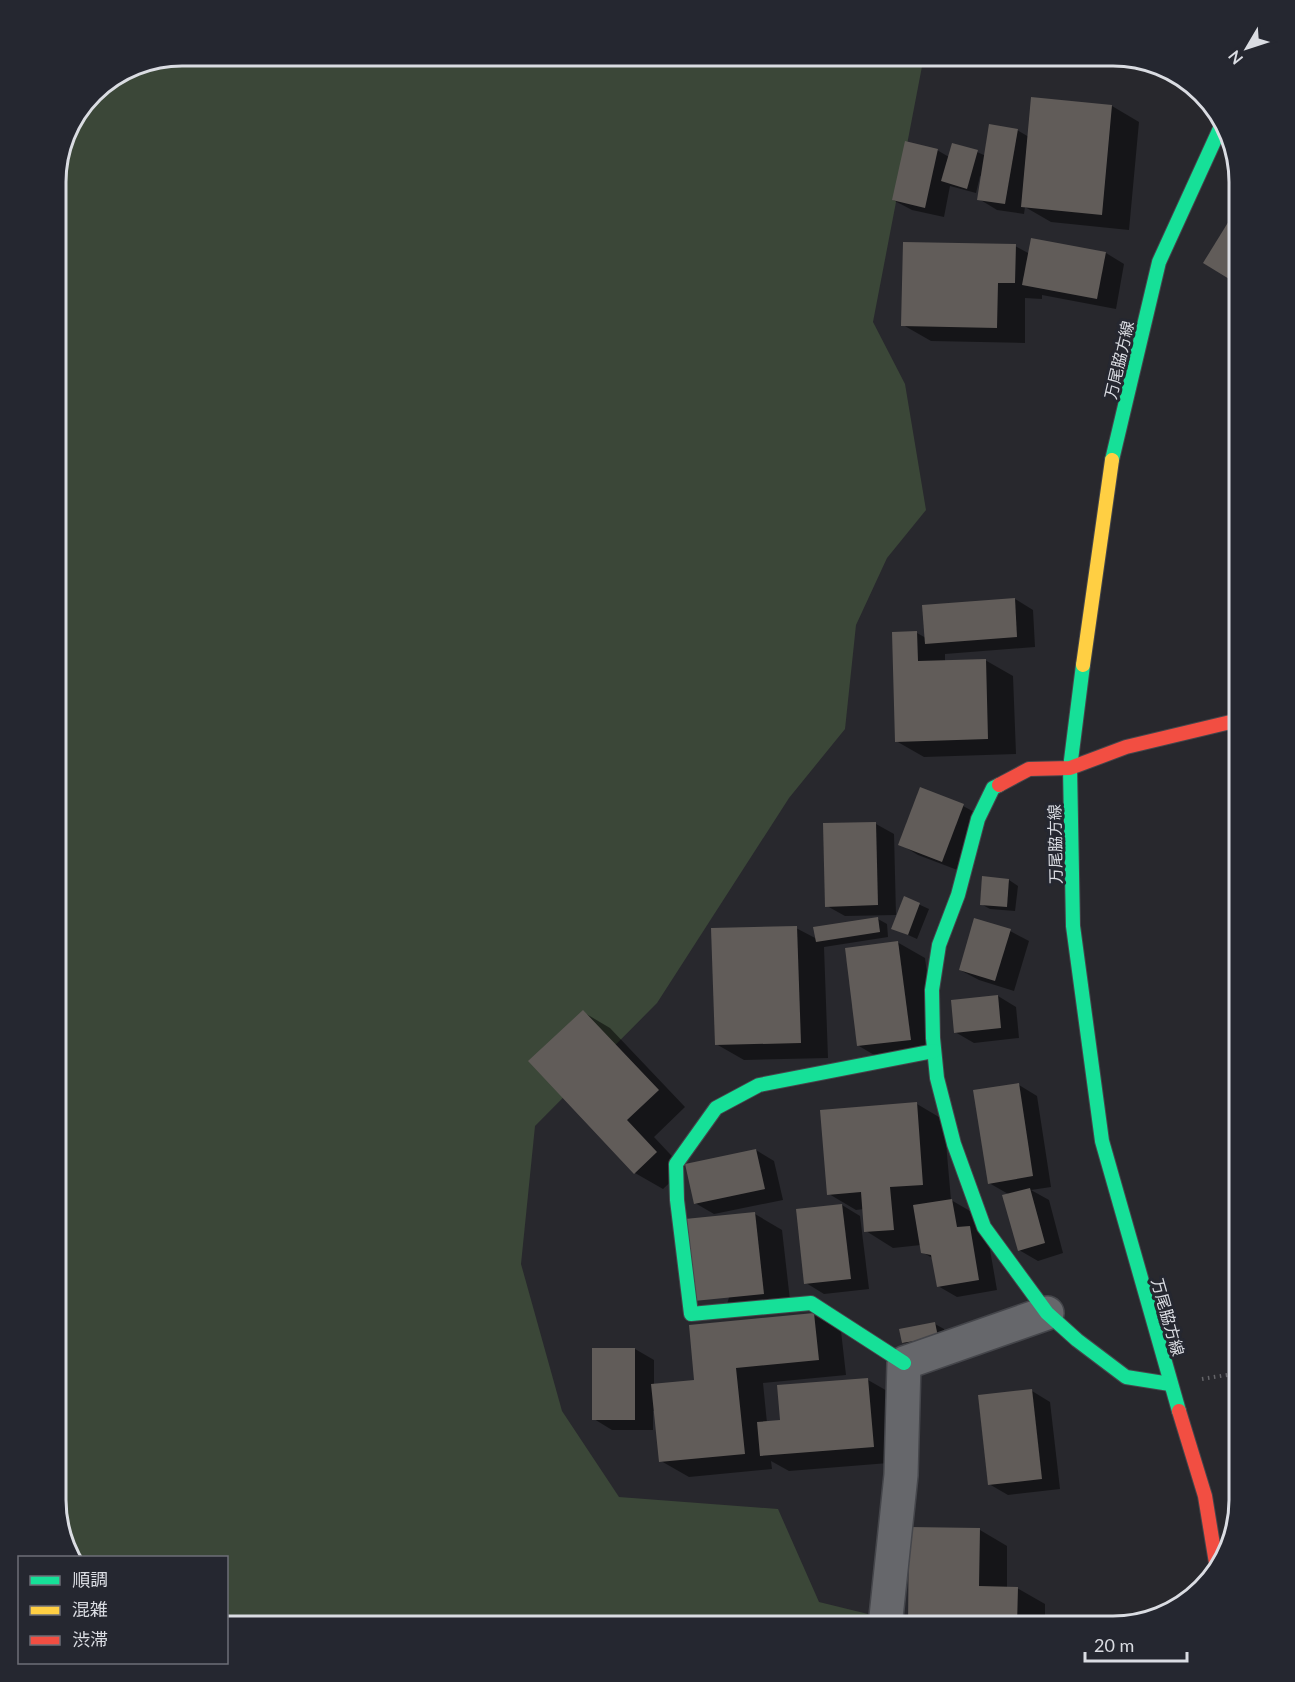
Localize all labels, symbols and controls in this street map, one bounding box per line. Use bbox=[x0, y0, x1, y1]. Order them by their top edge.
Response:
north arrow bbox=[1217, 18, 1277, 78]
text: N bbox=[1224, 47, 1246, 69]
street label: 万尾脇方線 bbox=[1100, 319, 1137, 401]
street label: 万尾脇方線 bbox=[1044, 804, 1065, 884]
street label: 万尾脇方線 bbox=[1148, 1276, 1189, 1358]
legend bbox=[18, 1556, 228, 1664]
text: 順調 bbox=[72, 1568, 108, 1590]
text: 混雑 bbox=[72, 1598, 108, 1620]
scale bar bbox=[1085, 1625, 1187, 1663]
text: 渋滞 bbox=[72, 1628, 108, 1650]
text: 20 m bbox=[1094, 1634, 1134, 1656]

